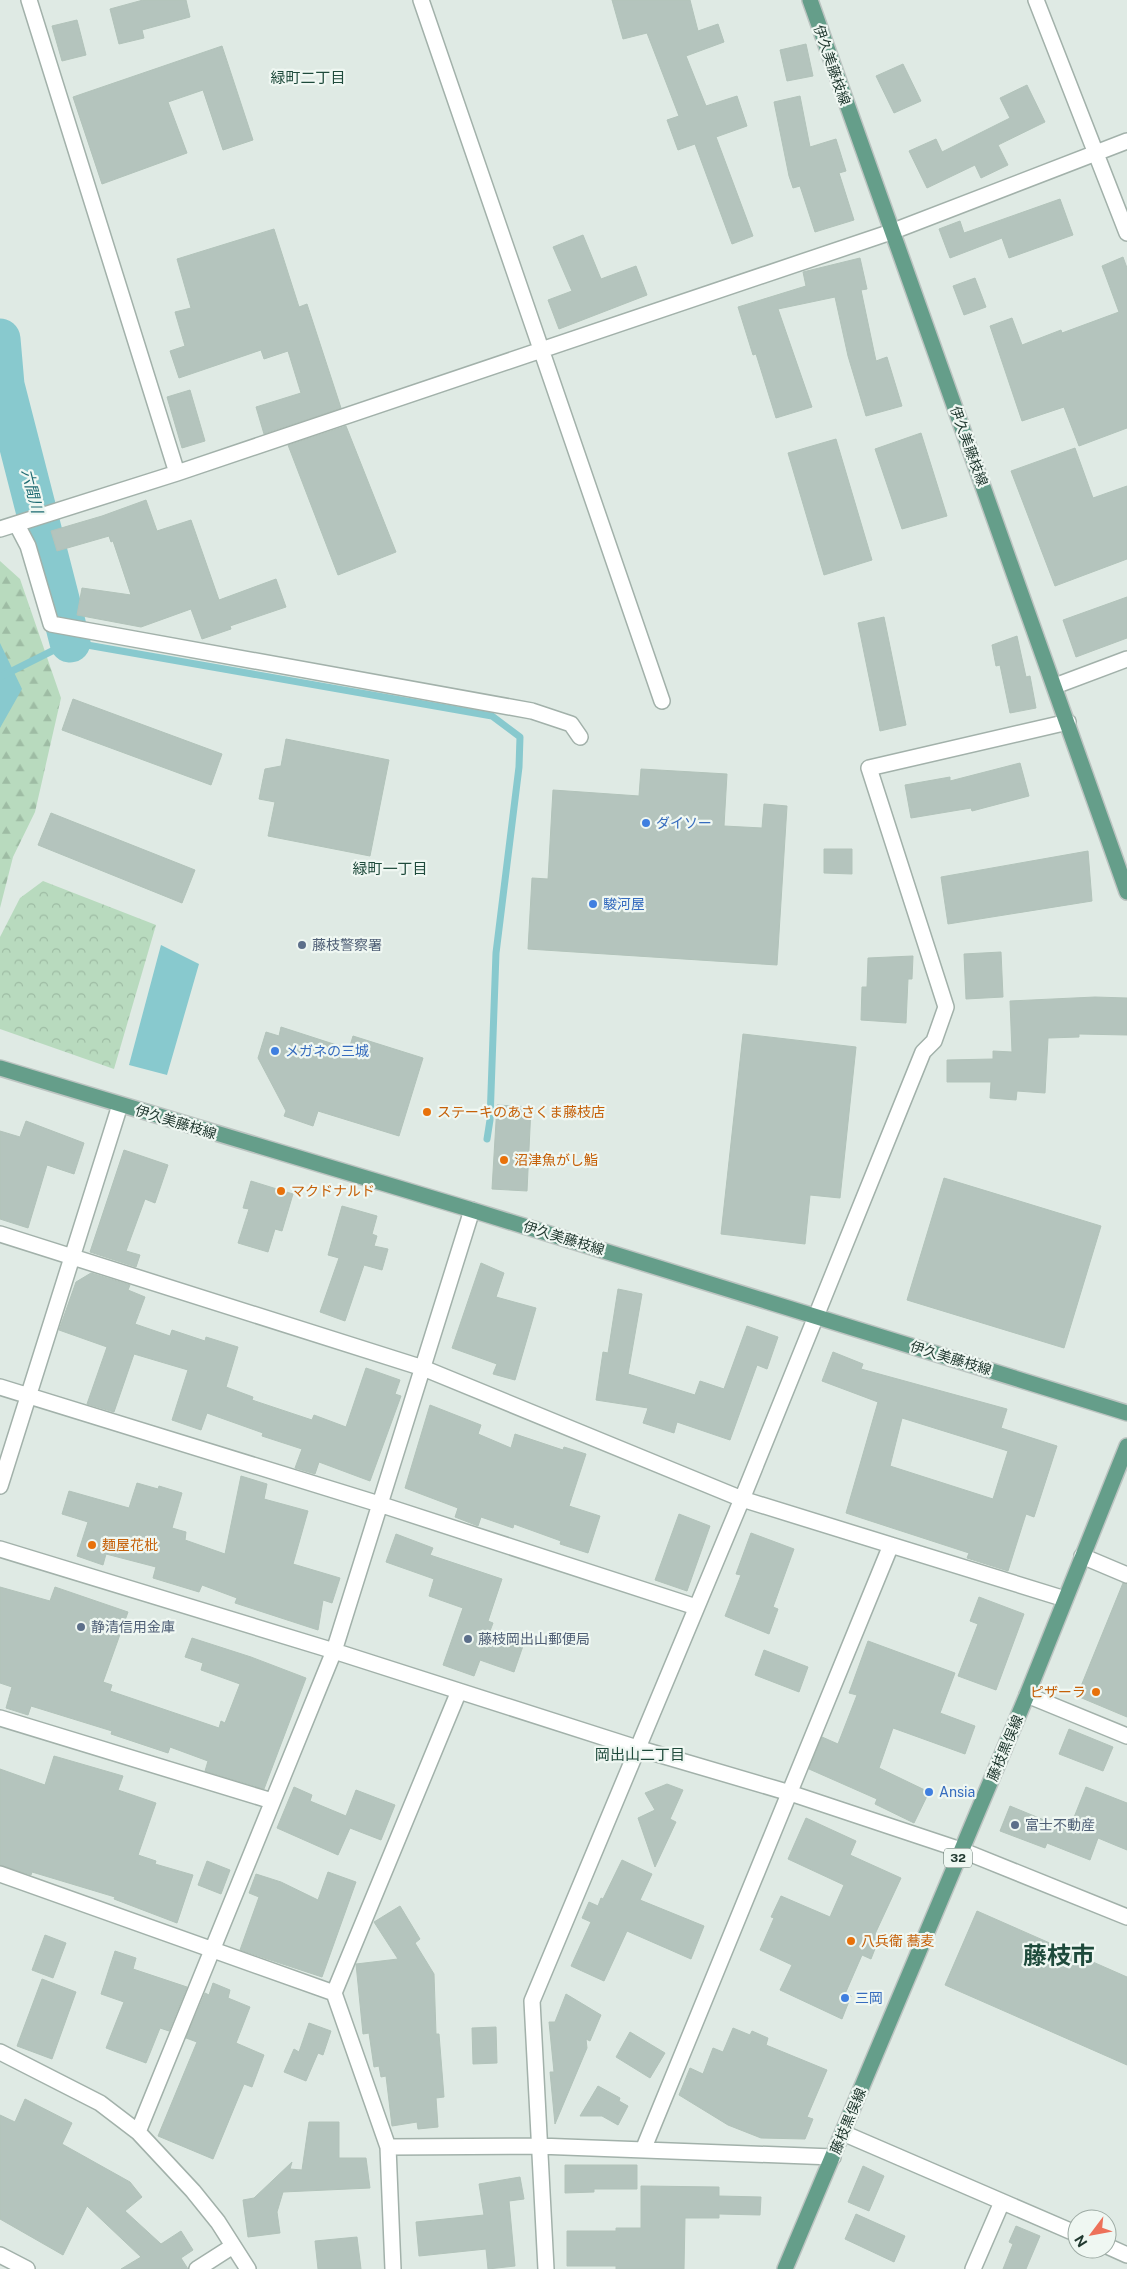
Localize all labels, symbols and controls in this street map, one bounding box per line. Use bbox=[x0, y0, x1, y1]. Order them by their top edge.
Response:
street label: 伊久美藤枝線 bbox=[811, 23, 853, 107]
district label: 緑町二丁目 bbox=[270, 69, 346, 86]
street label: 伊久美藤枝線 bbox=[947, 404, 991, 488]
water label: 六間川 bbox=[19, 467, 47, 517]
place label: ダイソー bbox=[656, 815, 712, 831]
marker: ダイソー bbox=[640, 817, 652, 829]
district label: 緑町一丁目 bbox=[352, 860, 428, 877]
place label: 駿河屋 bbox=[603, 896, 645, 912]
marker: 駿河屋 bbox=[587, 898, 599, 910]
place label: 藤枝警察署 bbox=[312, 937, 382, 953]
marker: 藤枝警察署 bbox=[296, 939, 308, 951]
place label: メガネの三城 bbox=[285, 1043, 369, 1059]
marker: メガネの三城 bbox=[269, 1045, 281, 1057]
street label: 伊久美藤枝線 bbox=[133, 1102, 219, 1142]
place label: ステーキのあさくま藤枝店 bbox=[437, 1104, 605, 1120]
marker: ステーキのあさくま藤枝店 bbox=[421, 1106, 433, 1118]
place label: 沼津魚がし鮨 bbox=[514, 1152, 598, 1168]
marker: 沼津魚がし鮨 bbox=[498, 1154, 510, 1166]
place label: マクドナルド bbox=[291, 1183, 375, 1199]
marker: マクドナルド bbox=[275, 1185, 287, 1197]
street label: 伊久美藤枝線 bbox=[521, 1218, 607, 1258]
street label: 伊久美藤枝線 bbox=[908, 1338, 994, 1378]
place label: 麺屋花枇 bbox=[102, 1537, 158, 1553]
marker: 麺屋花枇 bbox=[86, 1539, 98, 1551]
place label: 静清信用金庫 bbox=[91, 1619, 175, 1635]
marker: 静清信用金庫 bbox=[75, 1621, 87, 1633]
place label: 藤枝岡出山郵便局 bbox=[478, 1631, 590, 1647]
marker: 藤枝岡出山郵便局 bbox=[462, 1633, 474, 1645]
place label: ピザーラ bbox=[1030, 1684, 1086, 1700]
marker: ピザーラ bbox=[1090, 1686, 1102, 1698]
street label: 藤枝黒俣線 bbox=[984, 1713, 1026, 1783]
district label: 岡出山二丁目 bbox=[595, 1746, 685, 1763]
place label: Ansia bbox=[939, 1784, 975, 1800]
marker: Ansia bbox=[923, 1786, 935, 1798]
place label: 富士不動産 bbox=[1025, 1817, 1095, 1833]
marker: 富士不動産 bbox=[1009, 1819, 1021, 1831]
road number: 32 bbox=[944, 1849, 972, 1868]
place label: 八兵衛 蕎麦 bbox=[861, 1933, 934, 1949]
marker: 八兵衛 蕎麦 bbox=[845, 1935, 857, 1947]
district label: 藤枝市 bbox=[1023, 1941, 1095, 1969]
place label: 三岡 bbox=[855, 1990, 883, 2006]
marker: 三岡 bbox=[839, 1992, 851, 2004]
street label: 藤枝黒俣線 bbox=[827, 2086, 869, 2156]
north arrow bbox=[1067, 2209, 1117, 2259]
text: N bbox=[1071, 2232, 1091, 2250]

